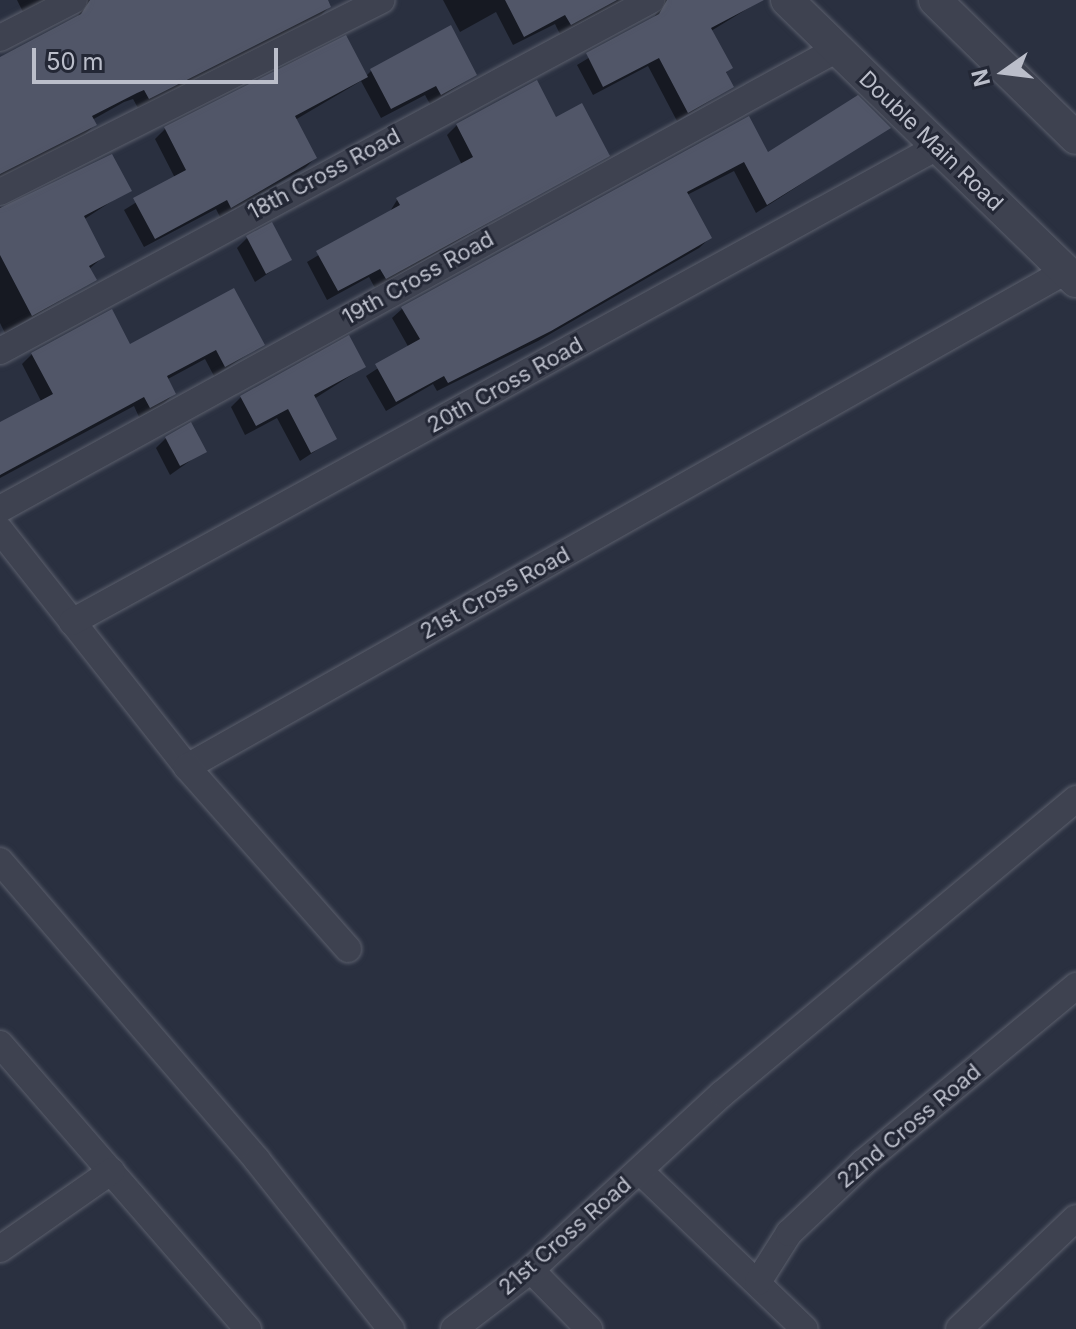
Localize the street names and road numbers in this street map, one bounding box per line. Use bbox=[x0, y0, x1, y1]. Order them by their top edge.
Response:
street label: Double Main Road bbox=[854, 66, 1008, 216]
street label: 18th Cross Road bbox=[243, 123, 405, 225]
street label: 19th Cross Road bbox=[338, 225, 498, 331]
street label: 20th Cross Road bbox=[423, 331, 587, 439]
street label: 21st Cross Road bbox=[416, 541, 574, 645]
street label: 22nd Cross Road bbox=[832, 1058, 986, 1194]
street label: 21st Cross Road bbox=[493, 1171, 637, 1301]

